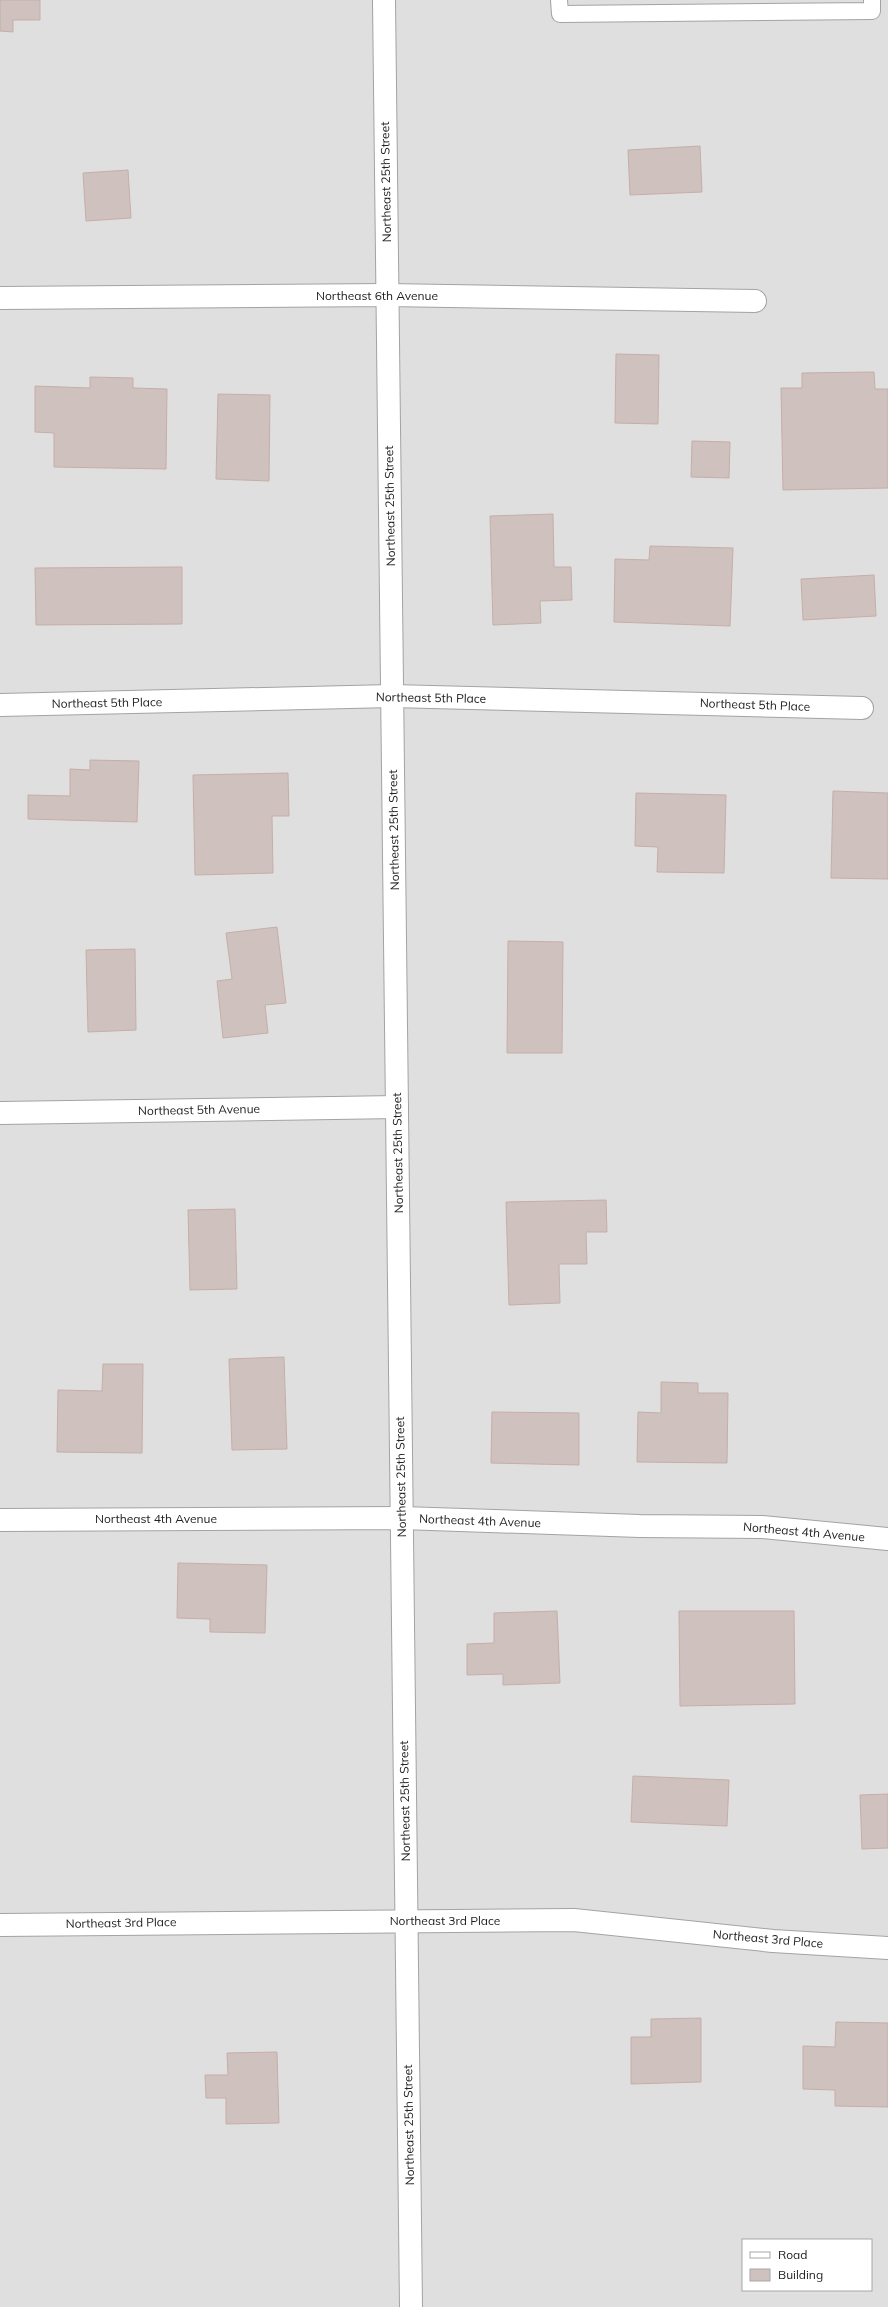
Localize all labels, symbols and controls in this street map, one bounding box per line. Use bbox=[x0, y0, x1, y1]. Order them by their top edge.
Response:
street label: Northeast 25th Street bbox=[377, 122, 394, 242]
street label: Northeast 6th Avenue bbox=[316, 288, 438, 303]
street label: Northeast 25th Street bbox=[381, 446, 398, 566]
street label: Northeast 5th Place bbox=[376, 689, 486, 706]
street label: Northeast 5th Place bbox=[52, 694, 162, 711]
street label: Northeast 5th Place bbox=[700, 695, 810, 714]
street label: Northeast 25th Street bbox=[385, 770, 402, 890]
street label: Northeast 25th Street bbox=[389, 1093, 406, 1213]
street label: Northeast 5th Avenue bbox=[138, 1101, 260, 1118]
street label: Northeast 25th Street bbox=[392, 1417, 409, 1537]
street label: Northeast 4th Avenue bbox=[95, 1511, 217, 1526]
street label: Northeast 4th Avenue bbox=[419, 1511, 541, 1530]
street label: Northeast 4th Avenue bbox=[743, 1519, 865, 1544]
street label: Northeast 25th Street bbox=[396, 1741, 413, 1861]
street label: Northeast 3rd Place bbox=[390, 1913, 500, 1928]
street label: Northeast 3rd Place bbox=[66, 1914, 176, 1931]
street label: Northeast 3rd Place bbox=[712, 1926, 824, 1951]
street label: Northeast 25th Street bbox=[400, 2065, 417, 2185]
legend bbox=[742, 2239, 872, 2291]
text: Road bbox=[778, 2247, 807, 2262]
text: Building bbox=[778, 2267, 823, 2282]

